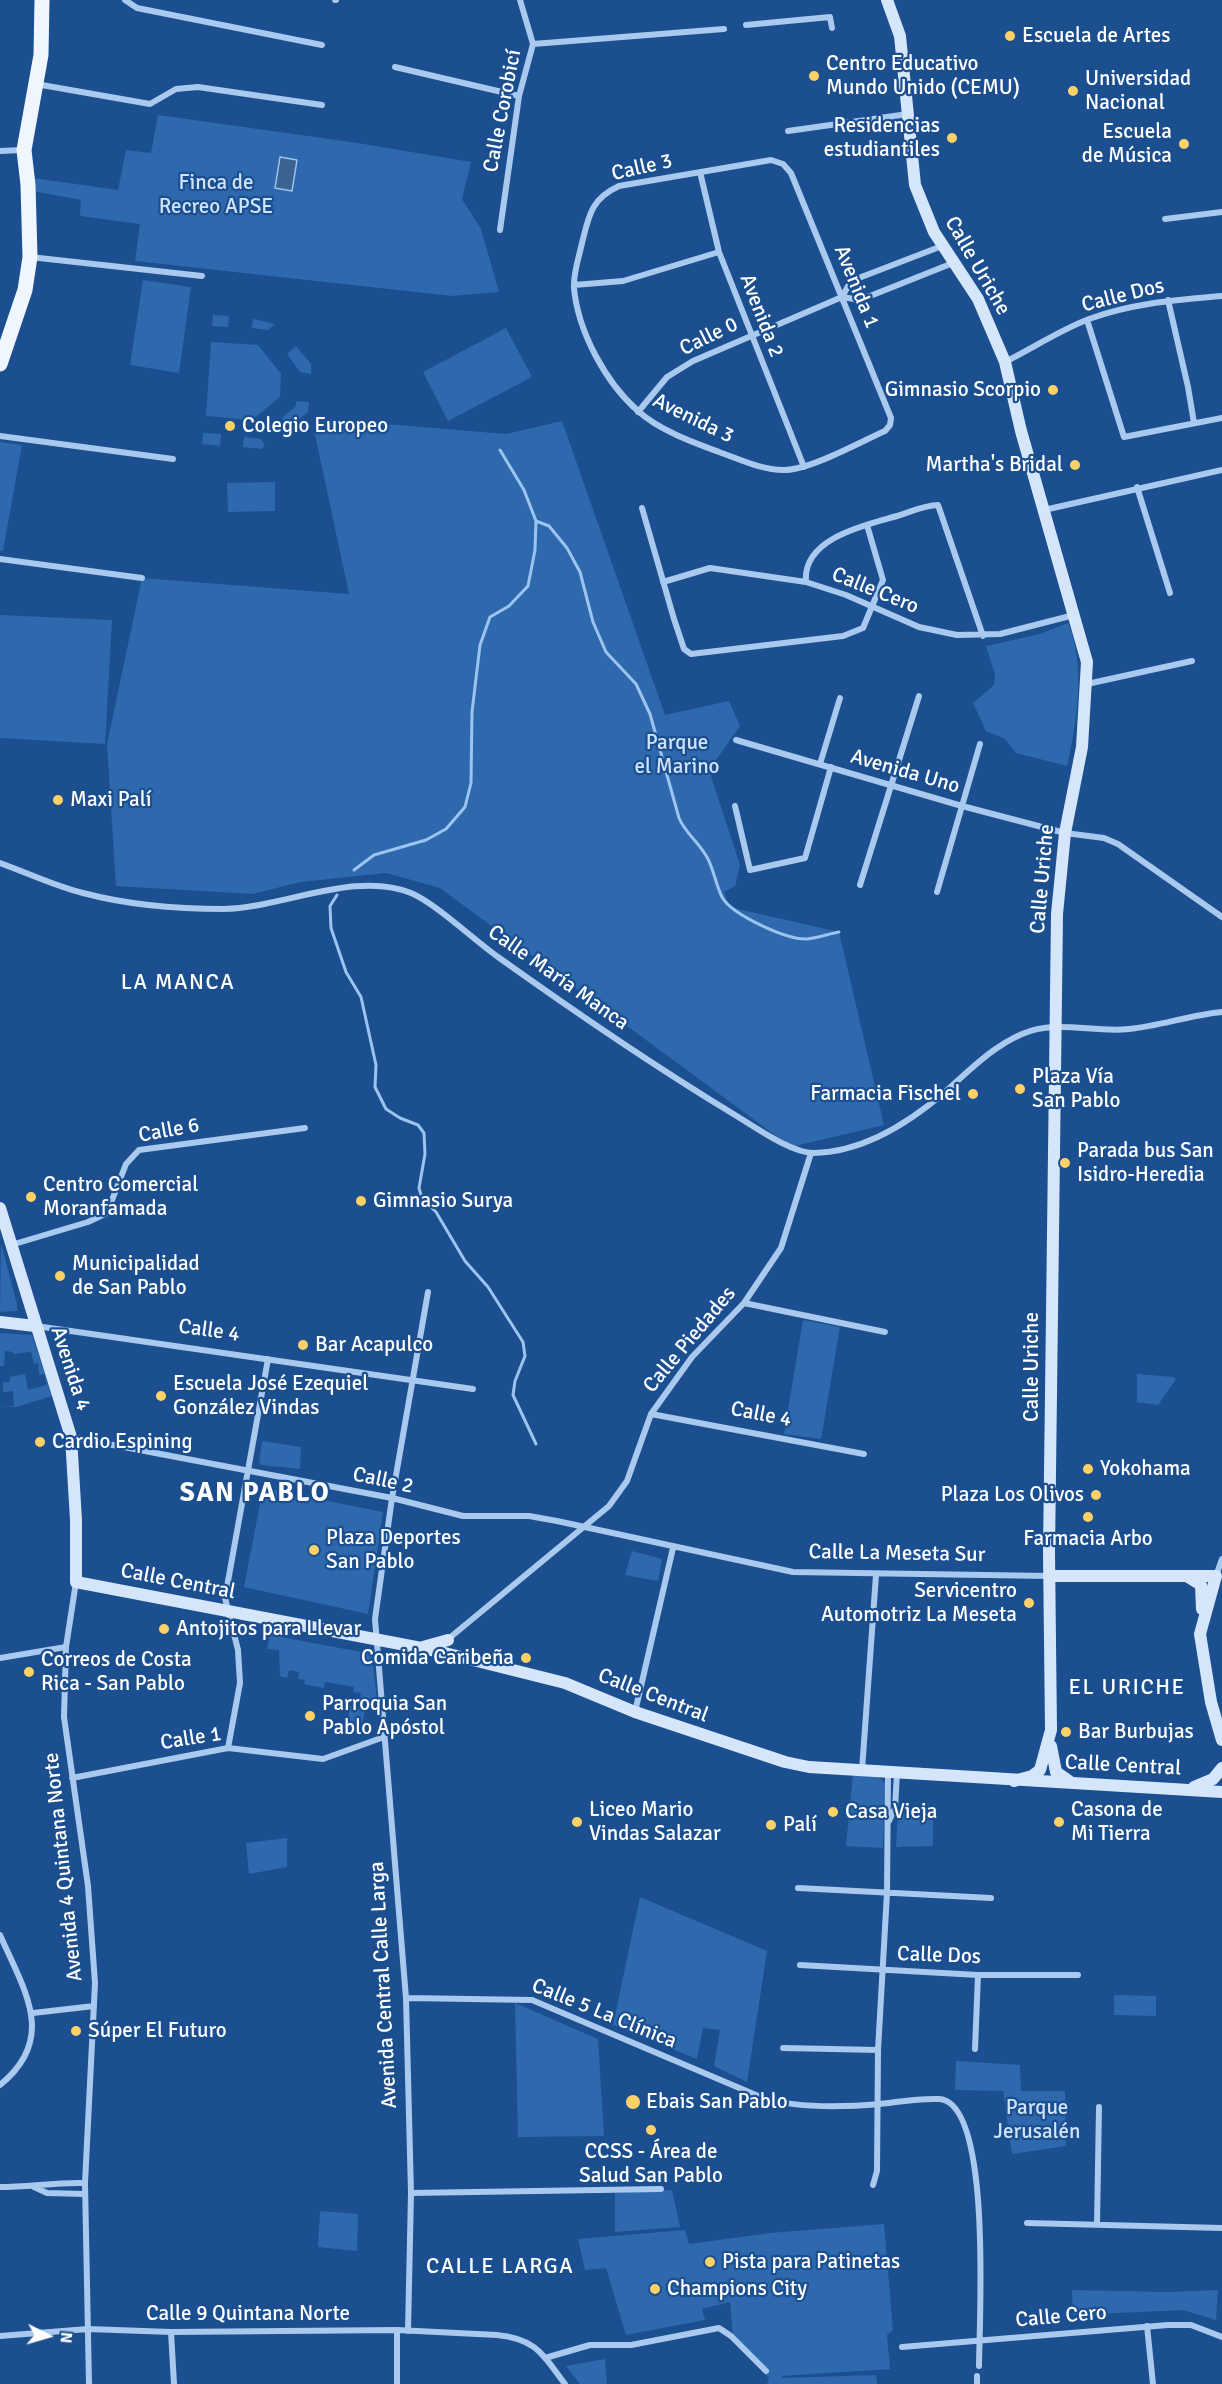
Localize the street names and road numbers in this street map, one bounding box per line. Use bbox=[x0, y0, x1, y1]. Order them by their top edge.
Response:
street label: Calle Corobicí bbox=[479, 48, 527, 174]
street label: Calle 3 bbox=[609, 149, 675, 187]
street label: Calle Uriche bbox=[939, 212, 1015, 320]
street label: Avenida 1 bbox=[828, 242, 884, 332]
street label: Avenida 2 bbox=[734, 271, 788, 361]
street label: Calle Dos bbox=[1079, 274, 1167, 318]
street label: Calle 0 bbox=[676, 312, 742, 362]
street label: Avenida 3 bbox=[648, 389, 738, 449]
street label: Calle Cero bbox=[828, 562, 922, 620]
street label: Avenida Uno bbox=[848, 744, 962, 800]
street label: Calle Uriche bbox=[1026, 823, 1060, 935]
street label: Calle María Manca bbox=[483, 920, 633, 1036]
street label: Calle 6 bbox=[137, 1113, 201, 1149]
street label: Calle Piedades bbox=[638, 1282, 742, 1398]
street label: Calle Uriche bbox=[1019, 1312, 1045, 1422]
street label: Calle 4 bbox=[177, 1314, 241, 1348]
street label: Avenida 4 bbox=[45, 1324, 95, 1414]
street label: Calle 4 bbox=[728, 1397, 794, 1433]
street label: Calle 2 bbox=[350, 1462, 416, 1500]
street label: Calle La Meseta Sur bbox=[808, 1540, 986, 1568]
street label: Calle Central bbox=[118, 1559, 238, 1605]
street label: Calle Central bbox=[594, 1663, 712, 1729]
street label: Calle 1 bbox=[159, 1722, 223, 1756]
street label: Calle Central bbox=[1064, 1750, 1182, 1782]
street label: Avenida 4 Quintana Norte bbox=[39, 1751, 89, 1983]
street label: Avenida Central Calle Larga bbox=[365, 1861, 403, 2109]
street label: Calle Dos bbox=[897, 1942, 981, 1970]
street label: Calle 5 La Clínica bbox=[528, 1973, 680, 2055]
street label: Calle Cero bbox=[1014, 2300, 1108, 2334]
street label: Calle 9 Quintana Norte bbox=[146, 2301, 350, 2327]

